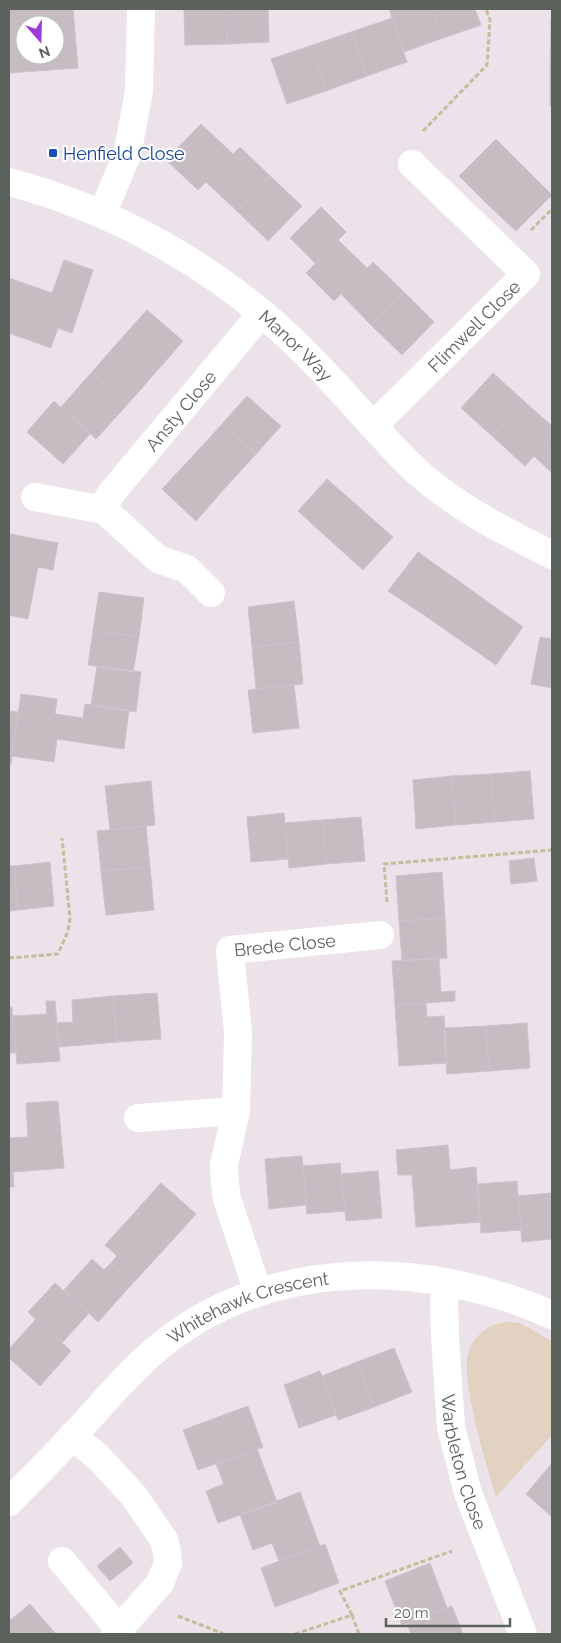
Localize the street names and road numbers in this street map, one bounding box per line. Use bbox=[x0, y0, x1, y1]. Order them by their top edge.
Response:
street label: Flimwell Close bbox=[423, 275, 525, 376]
street label: Manor Way bbox=[255, 305, 337, 385]
street label: Ansty Close bbox=[141, 365, 220, 455]
street label: Brede Close bbox=[233, 929, 337, 960]
street label: Whitehawk Crescent bbox=[163, 1267, 330, 1348]
street label: Warbleton Close bbox=[438, 1393, 492, 1533]

